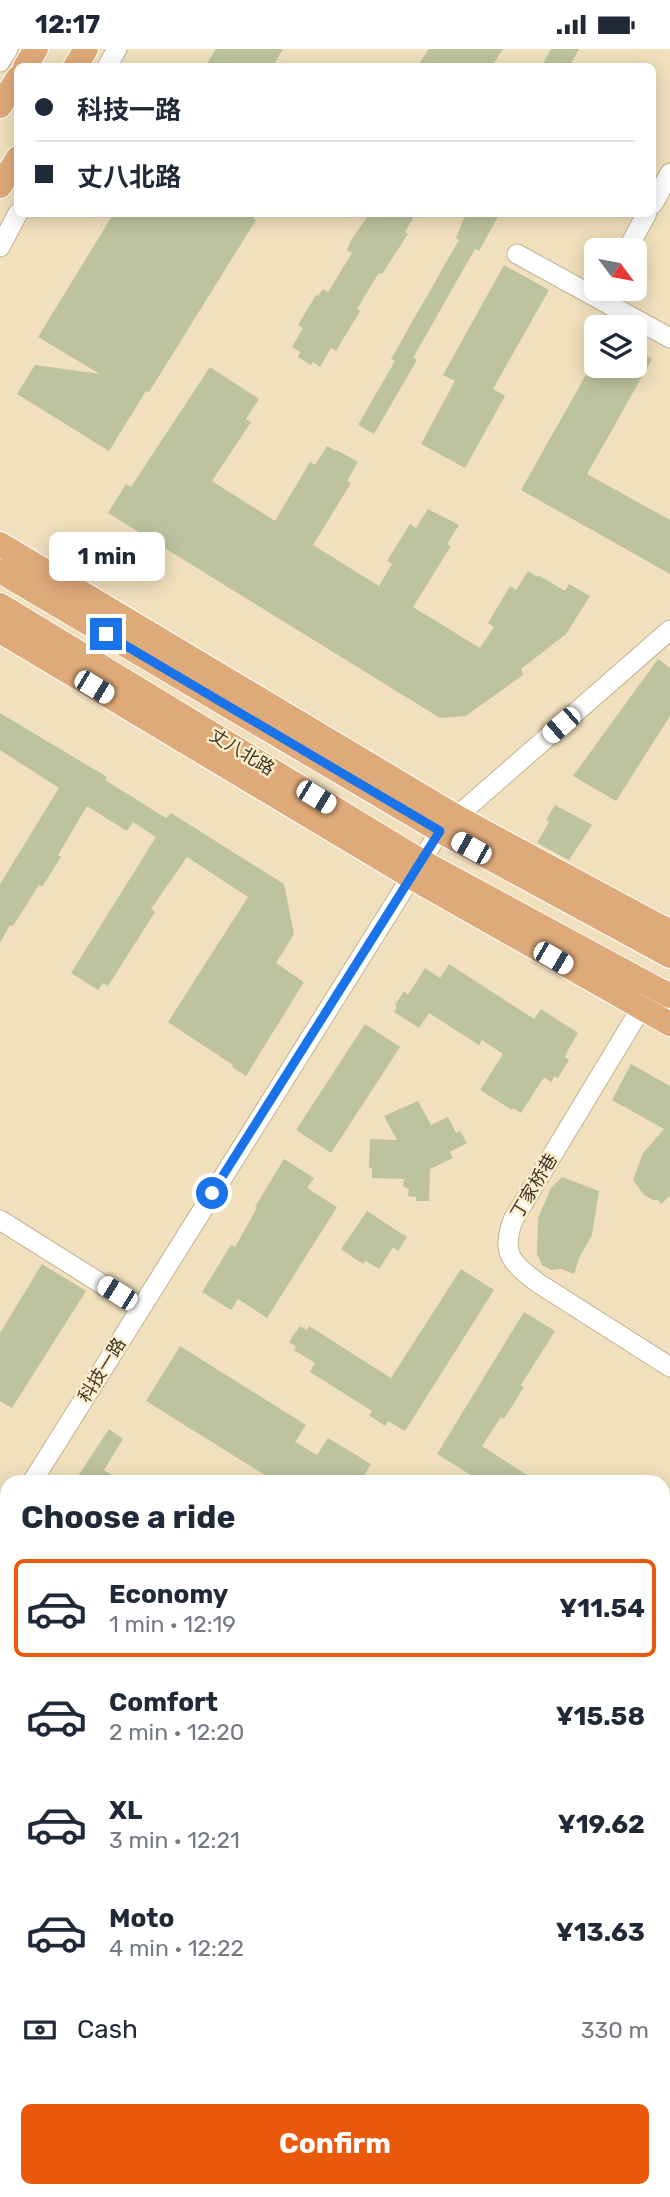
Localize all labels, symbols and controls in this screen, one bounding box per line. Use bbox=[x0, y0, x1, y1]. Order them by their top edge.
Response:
text: 12:17 bbox=[35, 9, 100, 40]
text: 科技一路 bbox=[77, 95, 181, 126]
text: 丈八北路 bbox=[77, 162, 181, 193]
north arrow bbox=[584, 238, 648, 301]
map controls bbox=[584, 238, 647, 378]
button: layers bbox=[584, 315, 647, 378]
callout: 1 min bbox=[48, 533, 164, 581]
text: 1 min bbox=[78, 542, 136, 570]
route end bbox=[90, 618, 122, 650]
car bbox=[71, 667, 118, 707]
car bbox=[539, 703, 584, 747]
street label: 丈八北路 bbox=[205, 724, 279, 780]
car bbox=[293, 777, 340, 817]
car bbox=[448, 829, 495, 867]
car bbox=[530, 938, 577, 978]
street label: 丁家桥巷 bbox=[506, 1149, 562, 1223]
route start bbox=[196, 1177, 228, 1209]
car bbox=[94, 1273, 141, 1313]
street label: 科技一路 bbox=[74, 1334, 130, 1406]
text: Choose a ride bbox=[21, 1498, 235, 1536]
icon: car bbox=[25, 1577, 88, 1640]
text: Economy bbox=[109, 1579, 228, 1610]
text: ¥11.54 bbox=[559, 1593, 645, 1624]
text: 1 min · 12:19 bbox=[109, 1610, 236, 1638]
icon: car bbox=[25, 1685, 88, 1748]
text: Comfort bbox=[109, 1687, 218, 1718]
text: ¥15.58 bbox=[556, 1701, 645, 1732]
text: 2 min · 12:20 bbox=[109, 1718, 244, 1746]
icon: car bbox=[25, 1793, 88, 1856]
text: XL bbox=[109, 1795, 142, 1826]
text: ¥19.62 bbox=[558, 1809, 645, 1840]
text: 3 min · 12:21 bbox=[109, 1826, 240, 1854]
icon: car bbox=[25, 1901, 88, 1964]
text: Moto bbox=[109, 1903, 174, 1934]
text: ¥13.63 bbox=[556, 1917, 645, 1948]
text: 4 min · 12:22 bbox=[109, 1934, 244, 1962]
icon: cash bbox=[21, 2011, 59, 2049]
text: Cash bbox=[77, 2014, 138, 2045]
text: 330 m bbox=[581, 2016, 649, 2044]
button: Confirm bbox=[21, 2104, 649, 2184]

